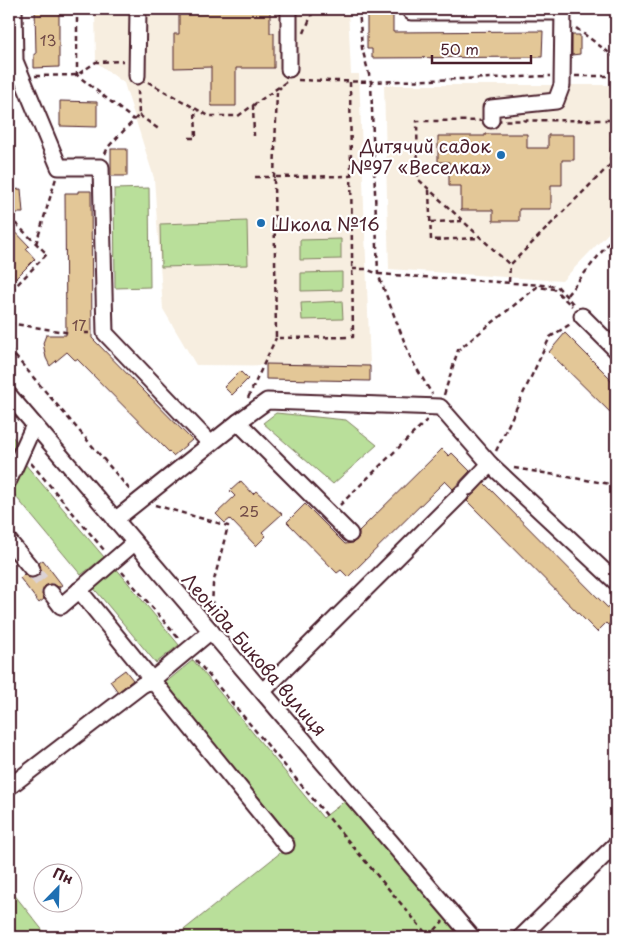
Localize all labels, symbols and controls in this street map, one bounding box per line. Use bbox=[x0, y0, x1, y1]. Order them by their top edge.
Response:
house number: 13 bbox=[40, 28, 56, 51]
scale bar bbox=[432, 32, 531, 64]
text: 50 m bbox=[440, 37, 479, 60]
place label: Дитячий садок №97 «Веселка» bbox=[350, 132, 491, 180]
marker: Дитячий садок №97 «Веселка» bbox=[495, 149, 507, 161]
place label: Школа №16 bbox=[271, 210, 380, 237]
marker: Школа №16 bbox=[255, 217, 267, 229]
house number: 17 bbox=[72, 313, 86, 336]
house number: 25 bbox=[239, 499, 259, 522]
street label: Леоніда Бикова вулиця bbox=[176, 566, 334, 742]
text: Пн bbox=[50, 862, 77, 889]
north arrow bbox=[32, 864, 82, 914]

